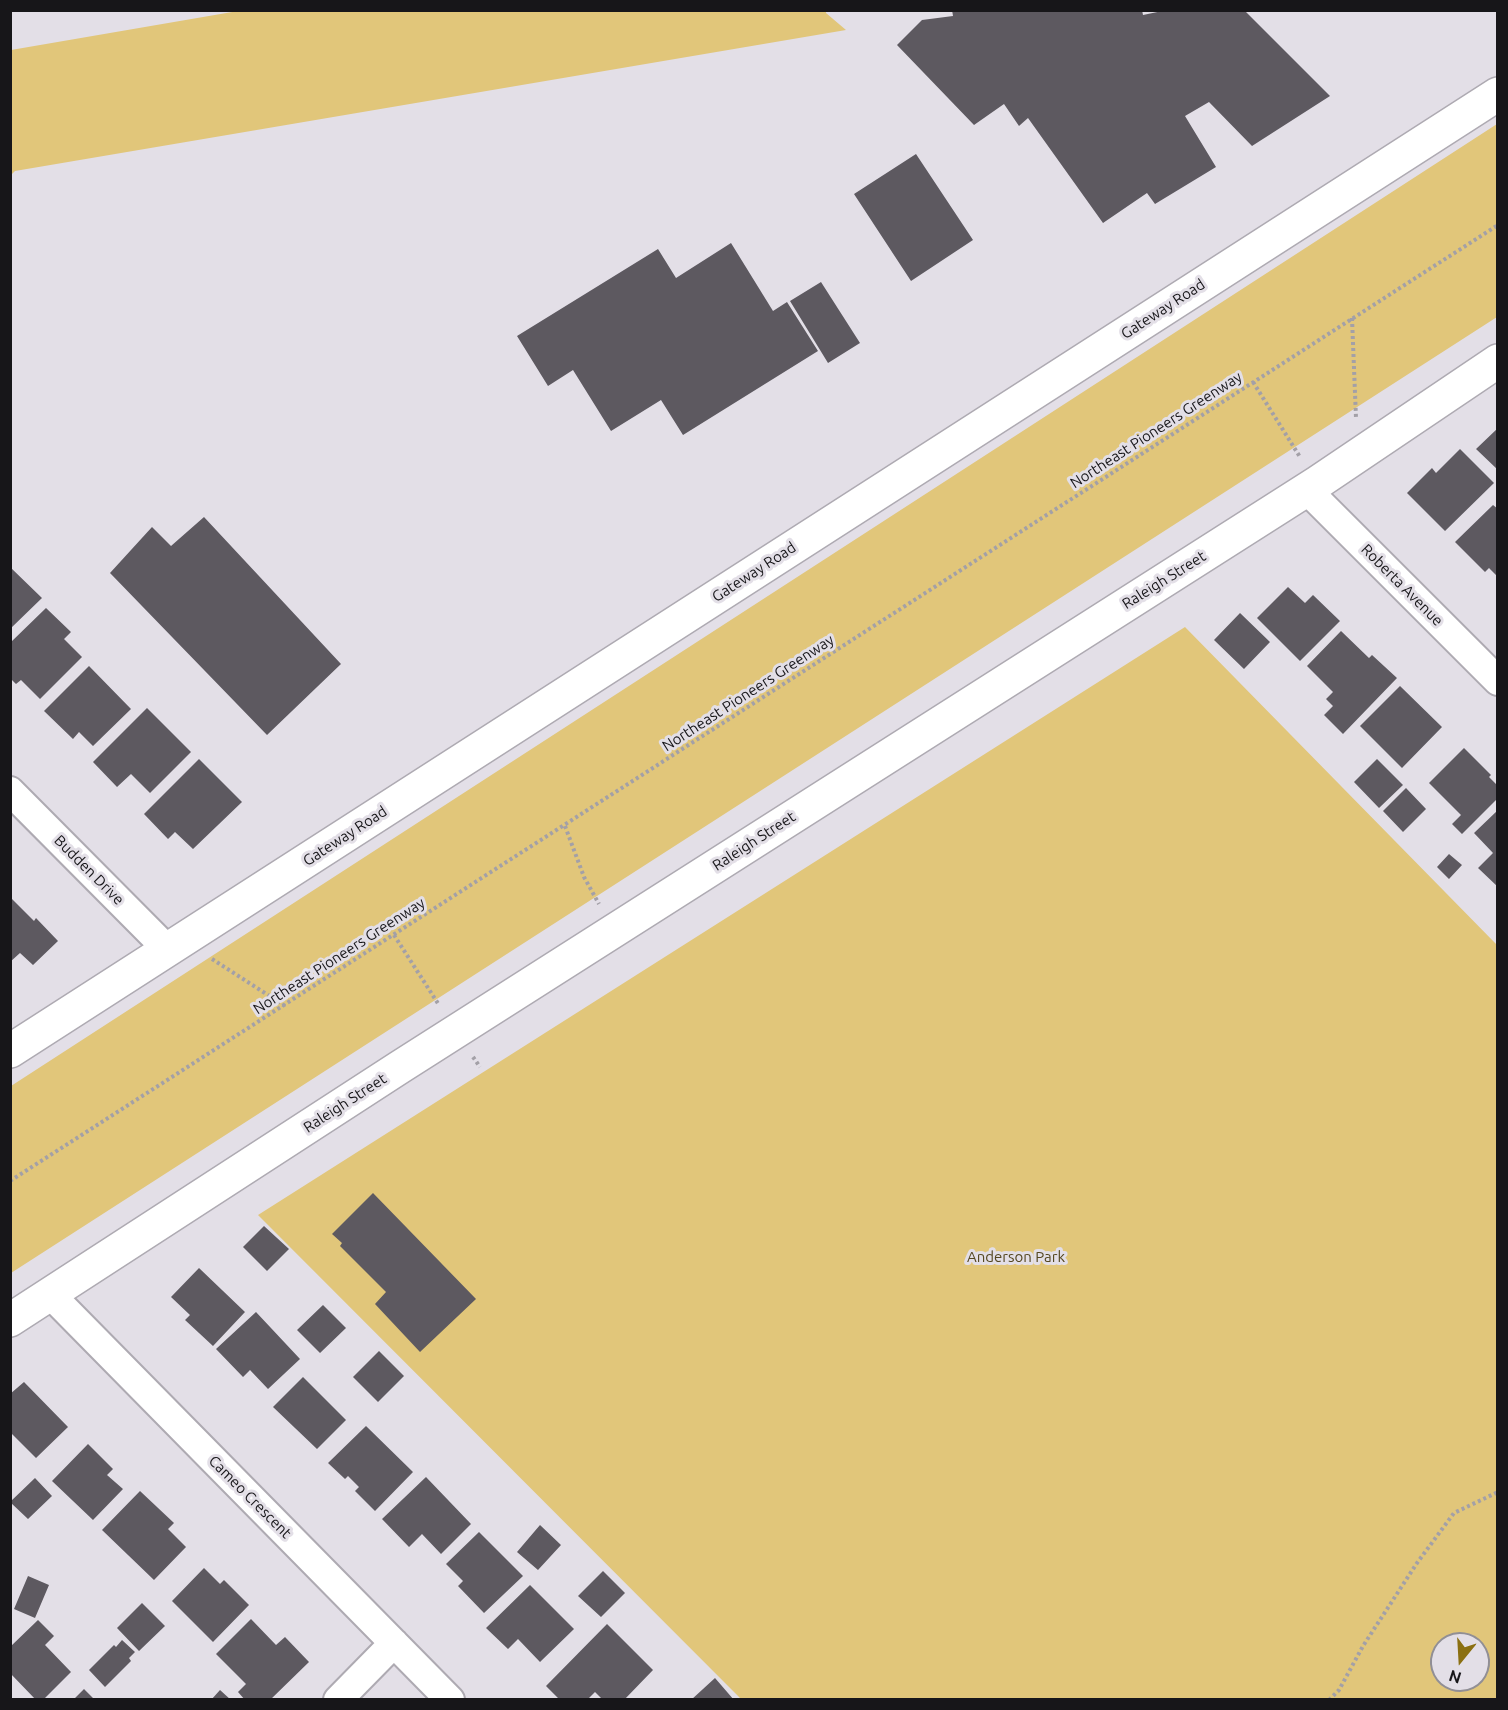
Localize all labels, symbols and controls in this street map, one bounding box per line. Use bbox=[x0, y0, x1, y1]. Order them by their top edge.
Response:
street label: Gateway Road bbox=[1118, 275, 1208, 343]
street label: Northeast Pioneers Greenway bbox=[1067, 368, 1245, 492]
street label: Gateway Road bbox=[709, 538, 799, 606]
street label: Roberta Avenue bbox=[1357, 540, 1447, 630]
street label: Raleigh Street bbox=[1119, 547, 1209, 613]
street label: Northeast Pioneers Greenway bbox=[659, 631, 837, 755]
street label: Gateway Road bbox=[300, 802, 390, 870]
street label: Raleigh Street bbox=[709, 807, 799, 875]
street label: Budden Drive bbox=[50, 831, 128, 909]
street label: Northeast Pioneers Greenway bbox=[250, 894, 428, 1018]
street label: Raleigh Street bbox=[300, 1069, 390, 1137]
park label: Anderson Park bbox=[967, 1248, 1065, 1266]
street label: Cameo Crescent bbox=[205, 1452, 295, 1542]
north arrow bbox=[1430, 1632, 1490, 1692]
text: N bbox=[1447, 1667, 1464, 1688]

